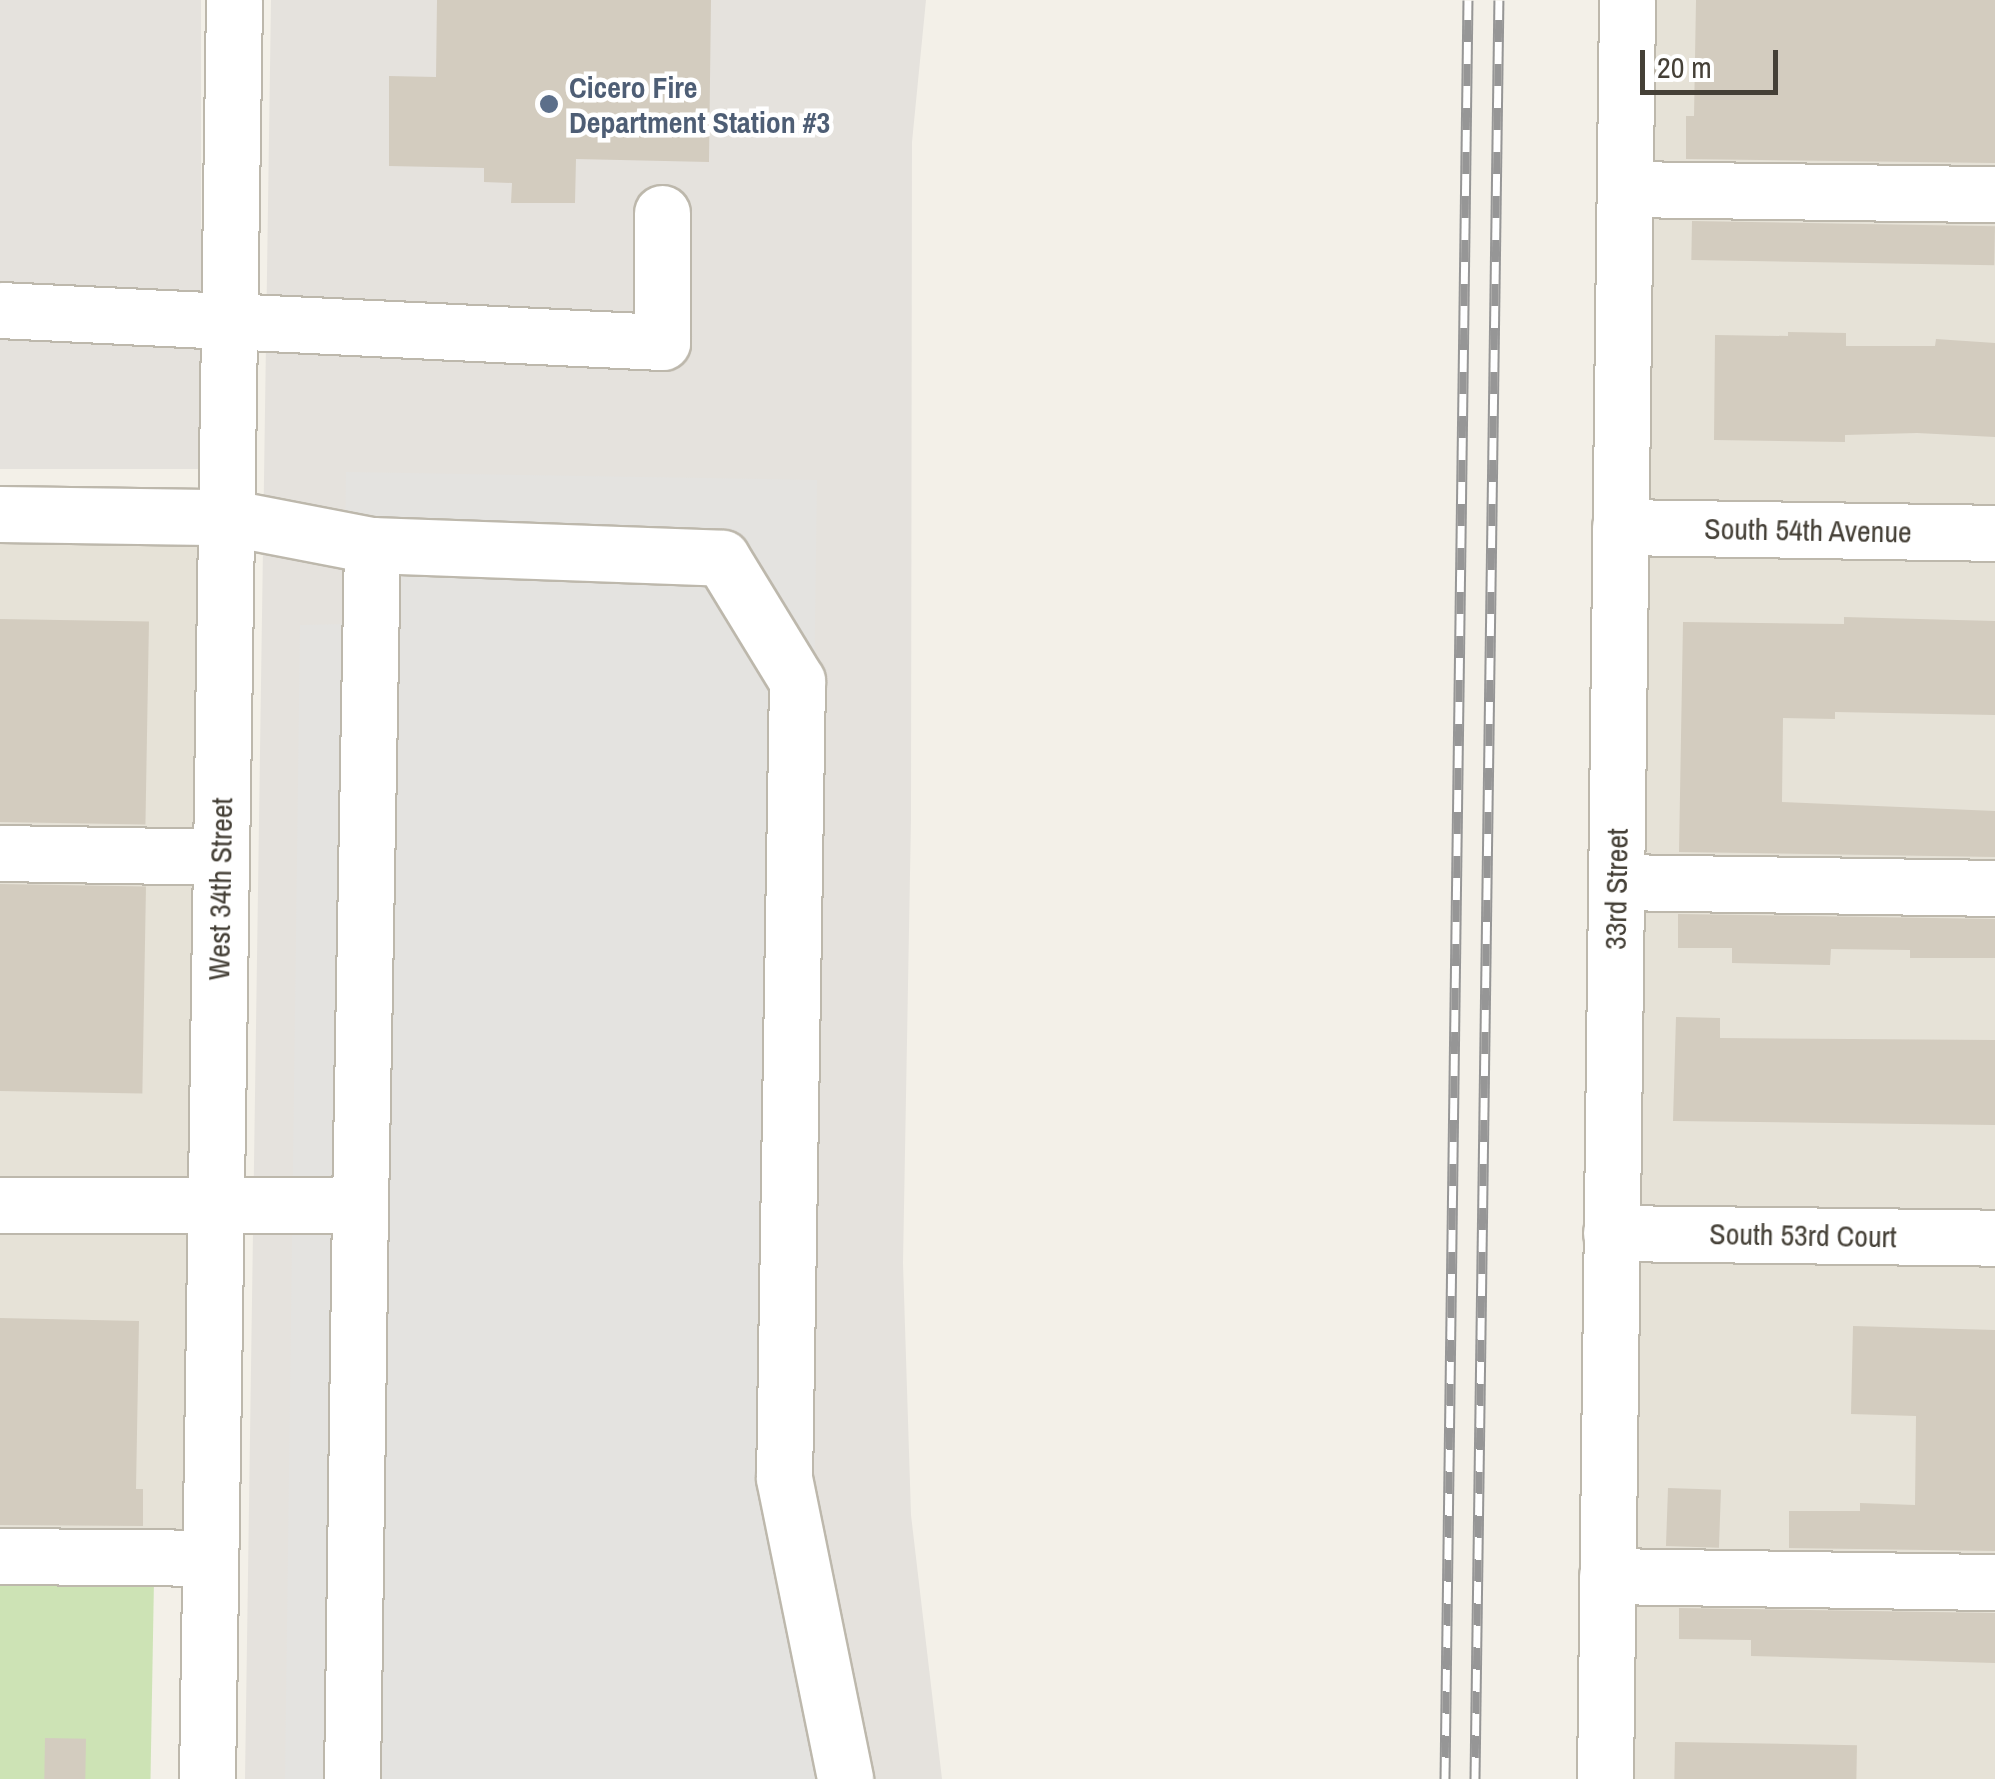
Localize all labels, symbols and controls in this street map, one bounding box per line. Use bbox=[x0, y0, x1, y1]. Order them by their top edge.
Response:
scale bar bbox=[1645, 30, 1782, 92]
text: 20 m bbox=[1657, 47, 1712, 87]
place label: Cicero Fire Department Station #3 bbox=[569, 69, 830, 140]
marker: Cicero Fire Department Station #3 bbox=[538, 93, 560, 115]
street label: South 54th Avenue bbox=[1703, 510, 1913, 550]
street label: West 34th Street bbox=[200, 797, 240, 981]
street label: 33rd Street bbox=[1597, 828, 1635, 950]
street label: South 53rd Court bbox=[1709, 1215, 1897, 1255]

